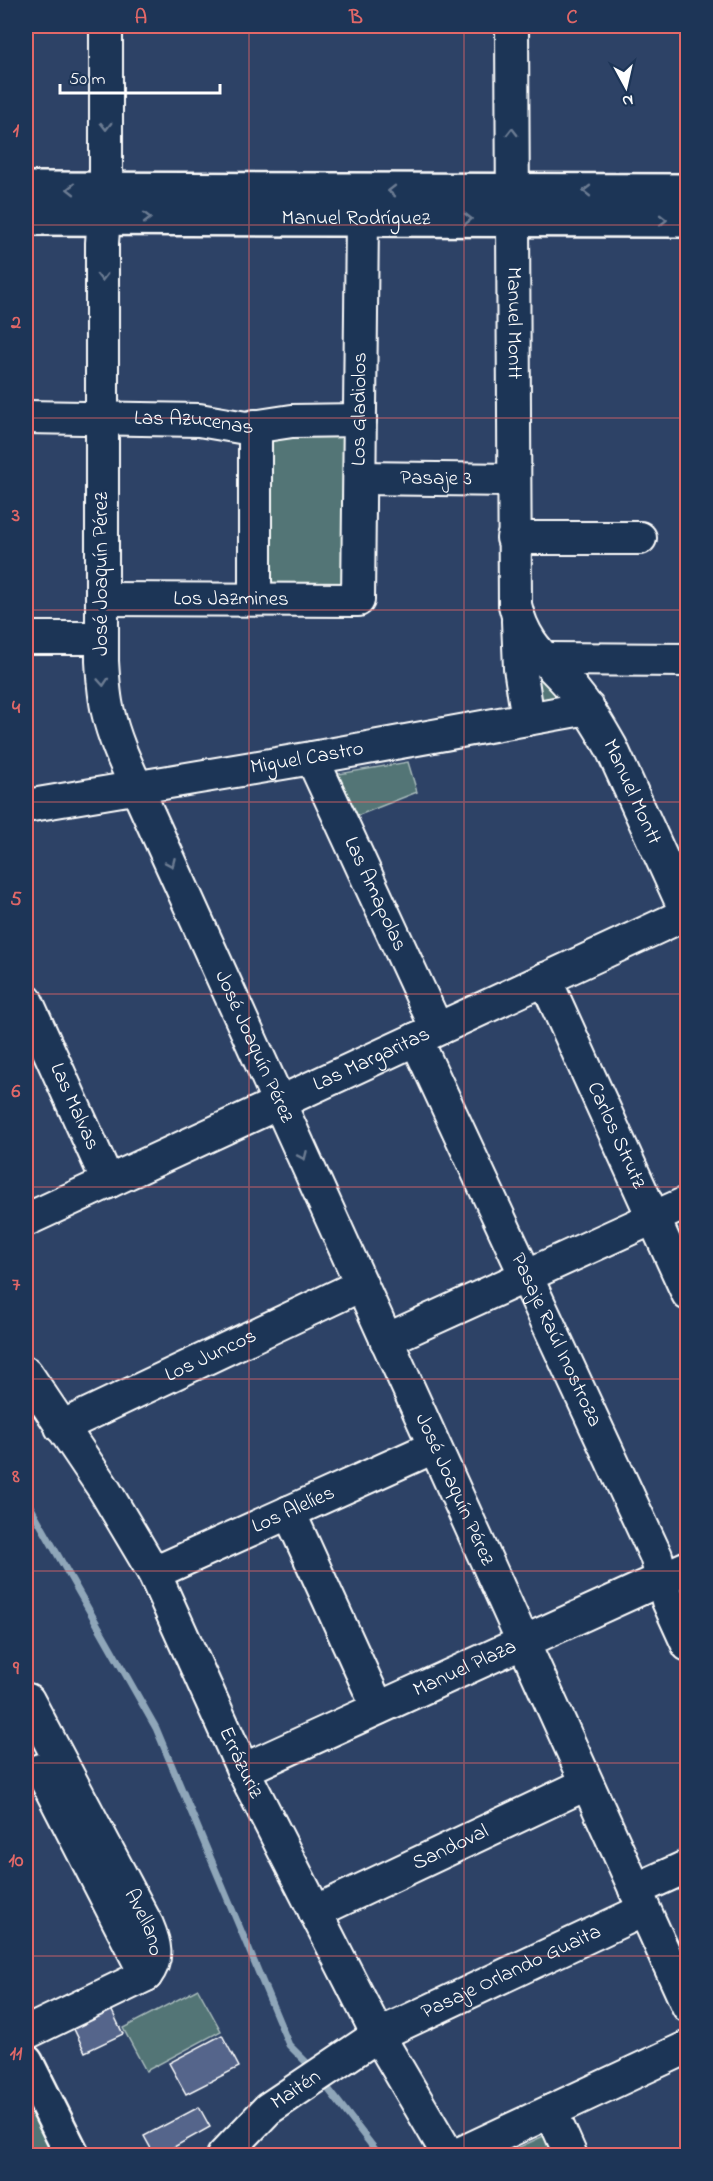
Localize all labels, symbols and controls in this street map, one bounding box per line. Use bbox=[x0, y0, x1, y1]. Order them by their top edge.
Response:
text: A bbox=[135, 4, 147, 33]
text: B bbox=[348, 4, 363, 33]
text: C bbox=[567, 4, 578, 33]
scale bar bbox=[60, 57, 220, 95]
north arrow bbox=[596, 57, 656, 117]
text: 50 m bbox=[69, 67, 106, 93]
text: N bbox=[621, 87, 635, 113]
text: 1 bbox=[13, 117, 20, 146]
one-way arrow bbox=[100, 121, 112, 130]
one-way arrow bbox=[506, 128, 518, 137]
one-way arrow bbox=[67, 183, 76, 195]
one-way arrow bbox=[388, 185, 397, 197]
one-way arrow bbox=[583, 185, 592, 197]
street label: Manuel Rodríguez bbox=[282, 204, 431, 236]
one-way arrow bbox=[142, 212, 151, 224]
one-way arrow bbox=[463, 213, 472, 225]
one-way arrow bbox=[658, 214, 667, 226]
street label: Manuel Montt bbox=[498, 267, 529, 379]
one-way arrow bbox=[96, 272, 108, 281]
text: 2 bbox=[10, 309, 21, 338]
street label: Los Gladiolos bbox=[344, 352, 376, 466]
street label: Las Azucenas bbox=[134, 404, 255, 443]
street label: Pasaje 3 bbox=[400, 464, 472, 494]
street label: José Joaquín Pérez bbox=[87, 492, 117, 656]
text: 3 bbox=[11, 502, 20, 531]
street label: Los Jazmines bbox=[173, 584, 289, 615]
one-way arrow bbox=[97, 677, 110, 686]
text: 4 bbox=[12, 694, 21, 723]
street label: Miguel Castro bbox=[248, 734, 366, 783]
street label: Manuel Montt bbox=[595, 734, 669, 850]
street label: Las Amapolas bbox=[335, 832, 414, 956]
one-way arrow bbox=[164, 857, 176, 868]
text: 5 bbox=[10, 886, 22, 915]
street label: José Joaquín Pérez bbox=[206, 966, 301, 1128]
street label: Las Margaritas bbox=[308, 1020, 435, 1100]
street label: Las Malvas bbox=[41, 1058, 107, 1155]
street label: Carlos Strutz bbox=[579, 1077, 654, 1194]
text: 6 bbox=[12, 1078, 21, 1107]
one-way arrow bbox=[296, 1150, 308, 1161]
street label: Pasaje Raúl Inostroza bbox=[503, 1248, 609, 1432]
text: 7 bbox=[12, 1271, 21, 1300]
street label: Los Juncos bbox=[160, 1321, 262, 1391]
street label: José Joaquín Pérez bbox=[407, 1409, 502, 1571]
text: 8 bbox=[11, 1463, 20, 1492]
street label: Los Alelíes bbox=[247, 1478, 340, 1542]
street label: Manuel Plaza bbox=[408, 1632, 522, 1705]
text: 9 bbox=[12, 1655, 20, 1684]
street label: Errázuriz bbox=[210, 1722, 270, 1804]
street label: Sandoval bbox=[408, 1817, 494, 1879]
text: 10 bbox=[9, 1847, 24, 1876]
street label: Avellano bbox=[116, 1884, 170, 1957]
street label: Pasaje Orlando Guaita bbox=[417, 1917, 606, 2027]
text: 11 bbox=[10, 2040, 23, 2069]
street label: Maitén bbox=[265, 2062, 327, 2118]

